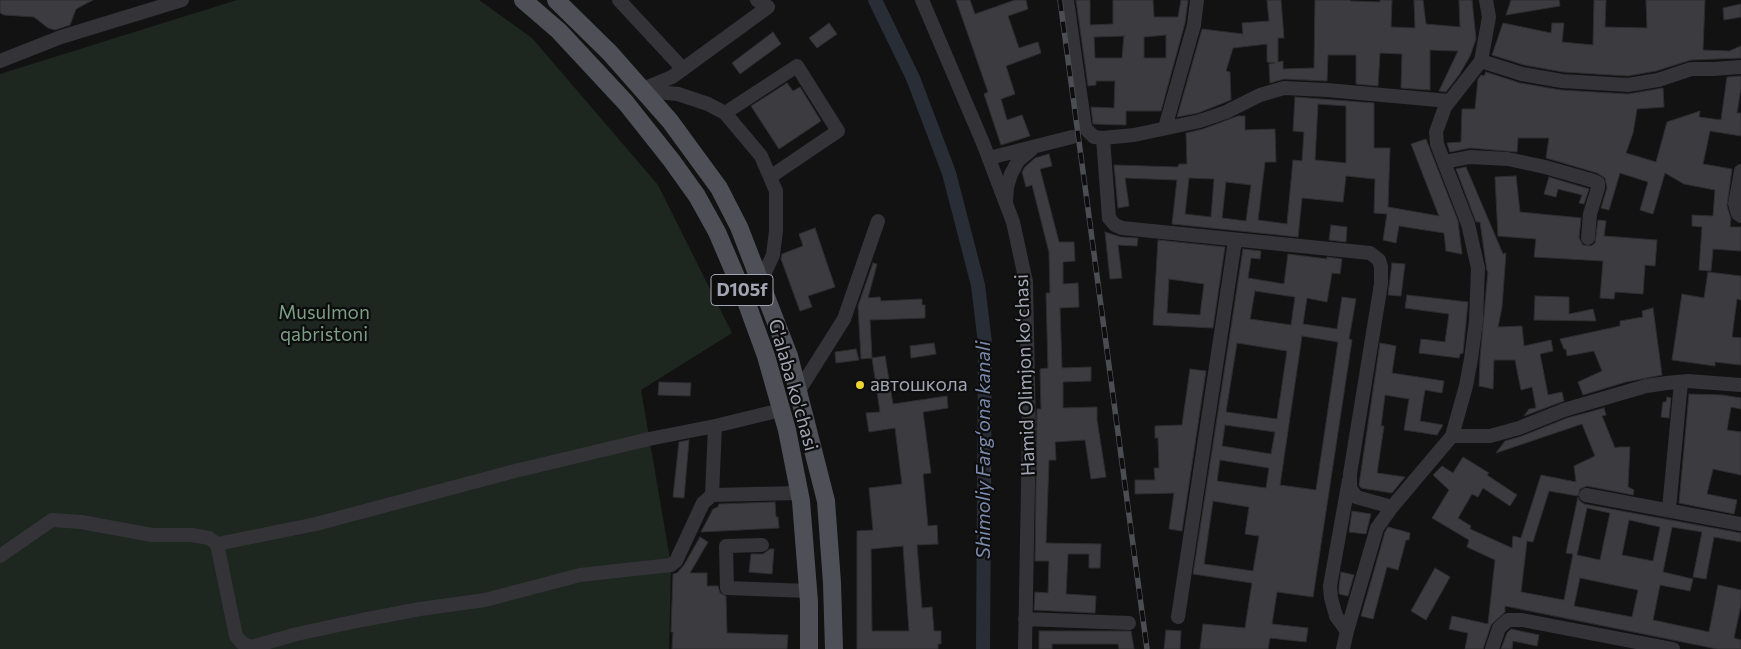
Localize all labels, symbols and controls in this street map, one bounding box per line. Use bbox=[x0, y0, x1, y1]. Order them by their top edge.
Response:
road number: D105f bbox=[711, 274, 773, 306]
street label: Hamid Olimjon koʻchasi bbox=[1010, 274, 1040, 476]
park label: Musulmon qabristoni bbox=[278, 302, 370, 346]
street label: G'alaba ko'chasi bbox=[763, 316, 823, 454]
water label: Shimoliy Fargʻona kanali bbox=[971, 341, 995, 559]
place label: автошкола bbox=[870, 374, 968, 396]
marker: автошкола bbox=[854, 379, 866, 391]

